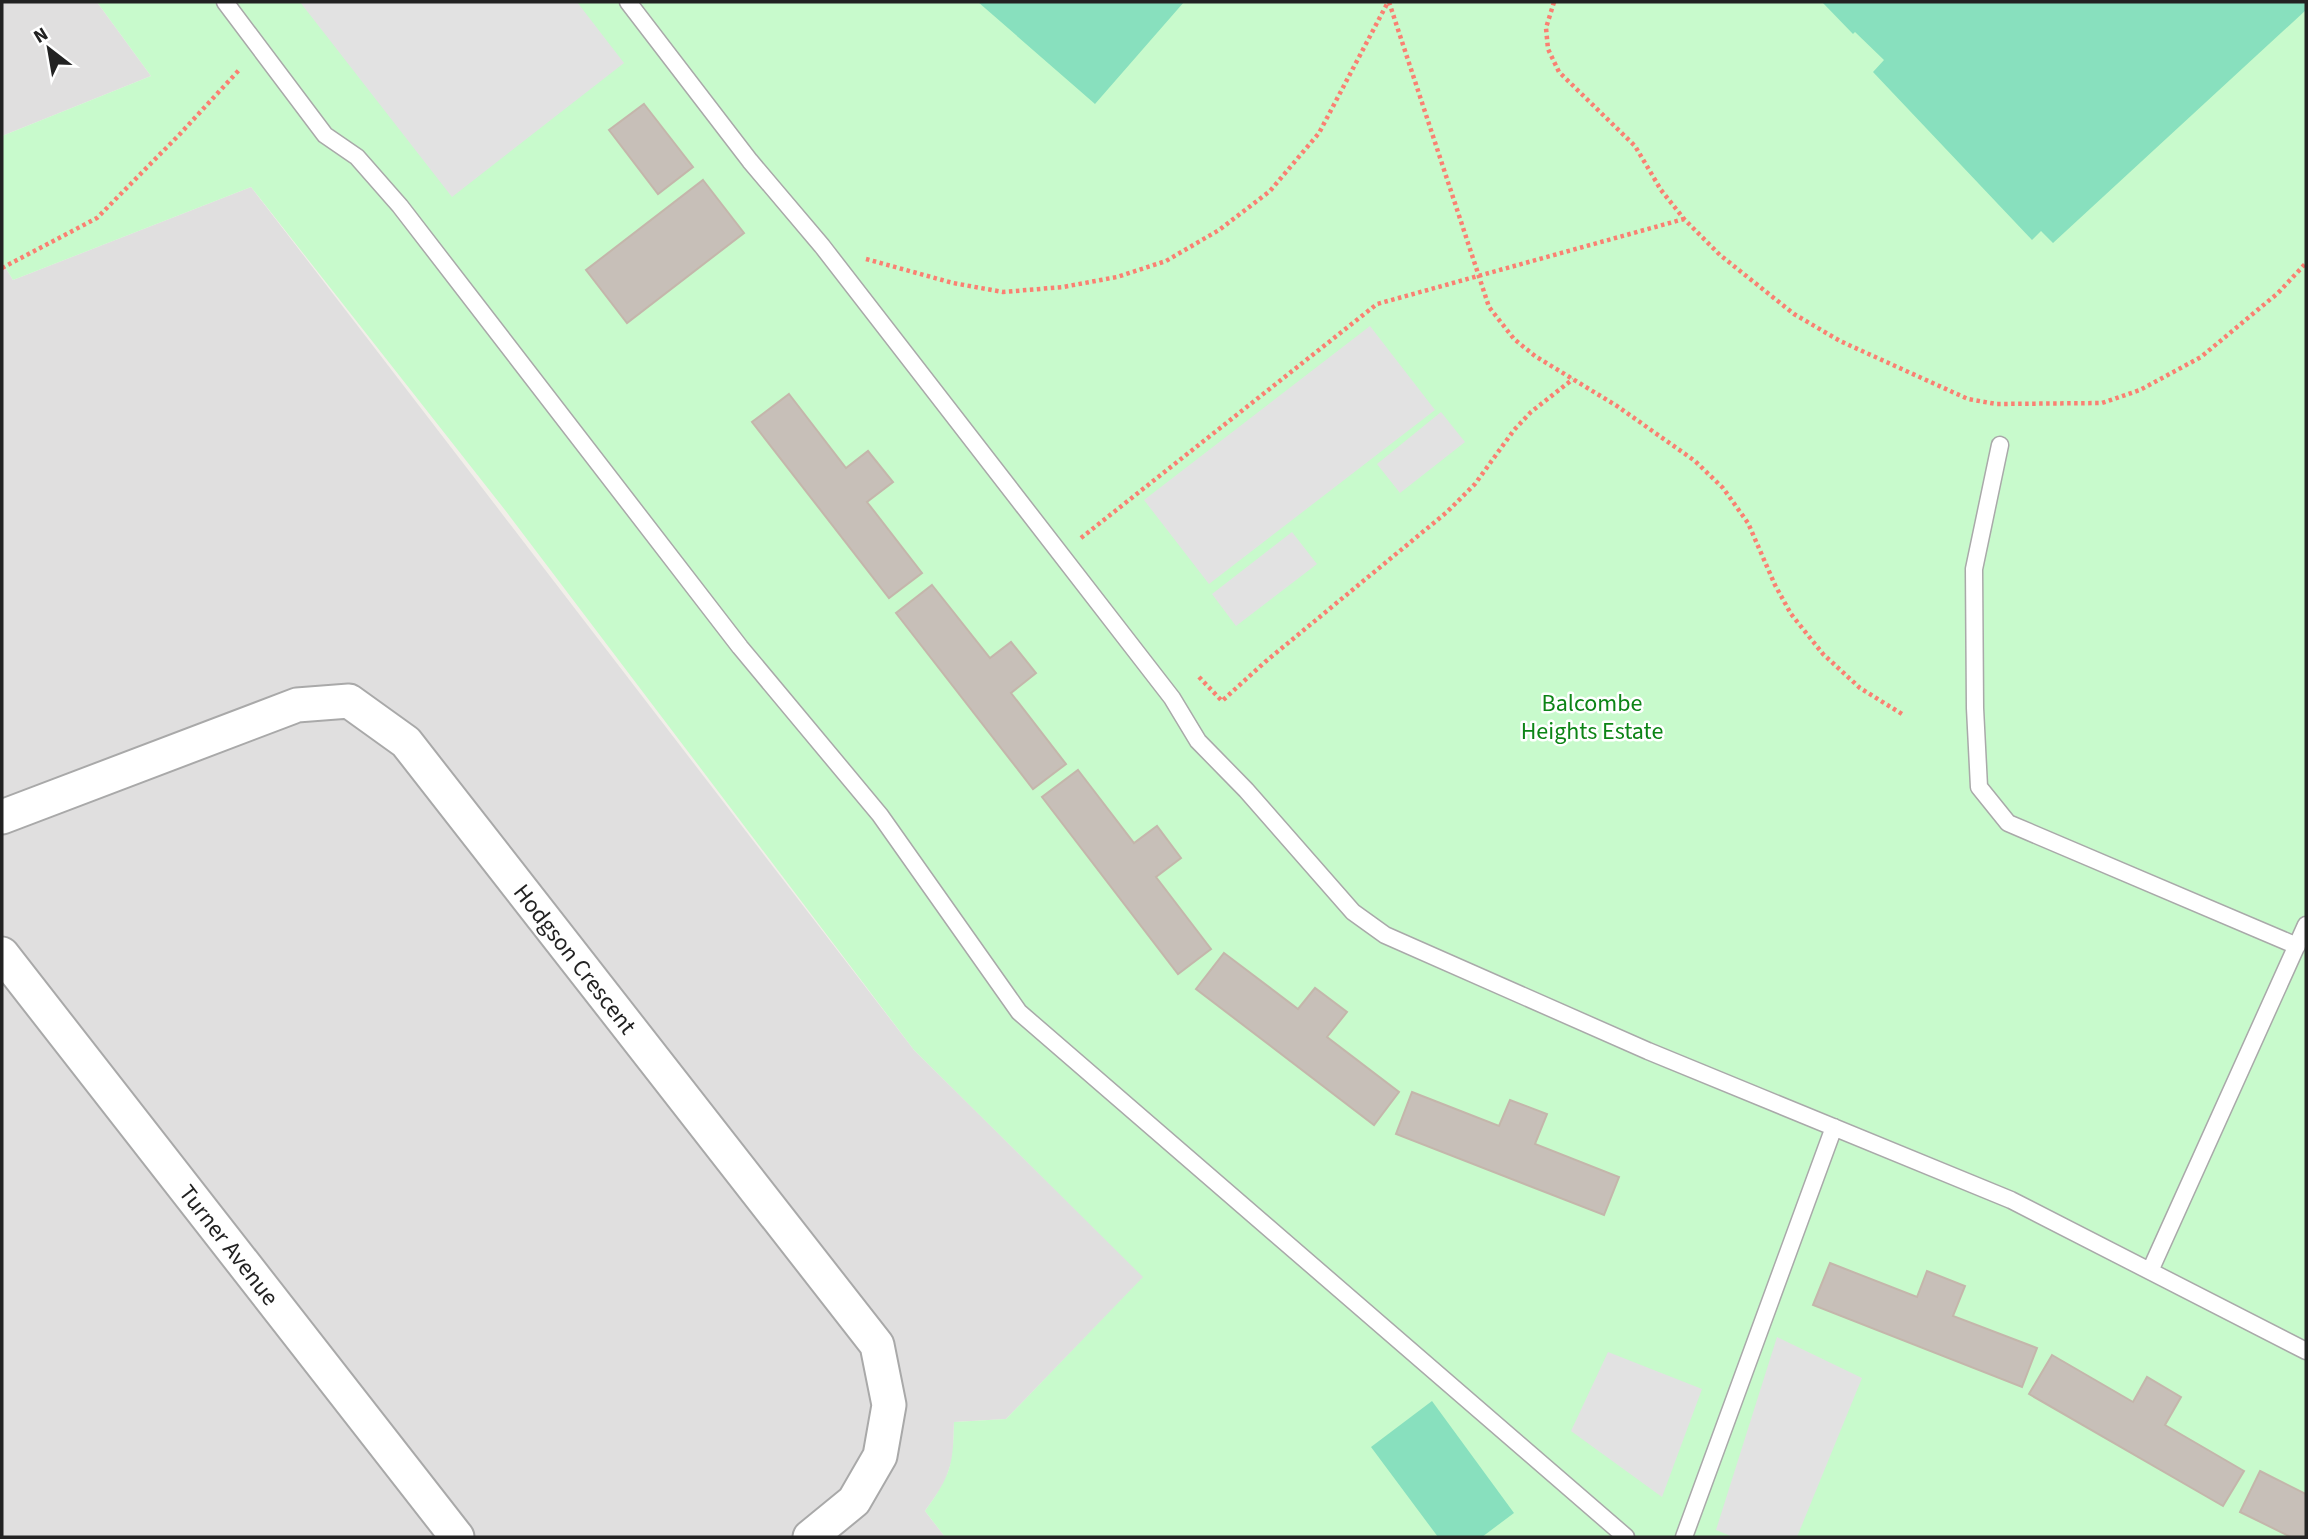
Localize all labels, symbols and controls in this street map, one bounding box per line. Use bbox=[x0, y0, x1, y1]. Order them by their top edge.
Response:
north arrow bbox=[14, 14, 84, 84]
text: N bbox=[29, 21, 53, 51]
park label: Balcombe Heights Estate bbox=[1521, 686, 1663, 749]
street label: Hodgson Crescent bbox=[505, 877, 645, 1042]
street label: Turner Avenue bbox=[170, 1177, 287, 1313]

